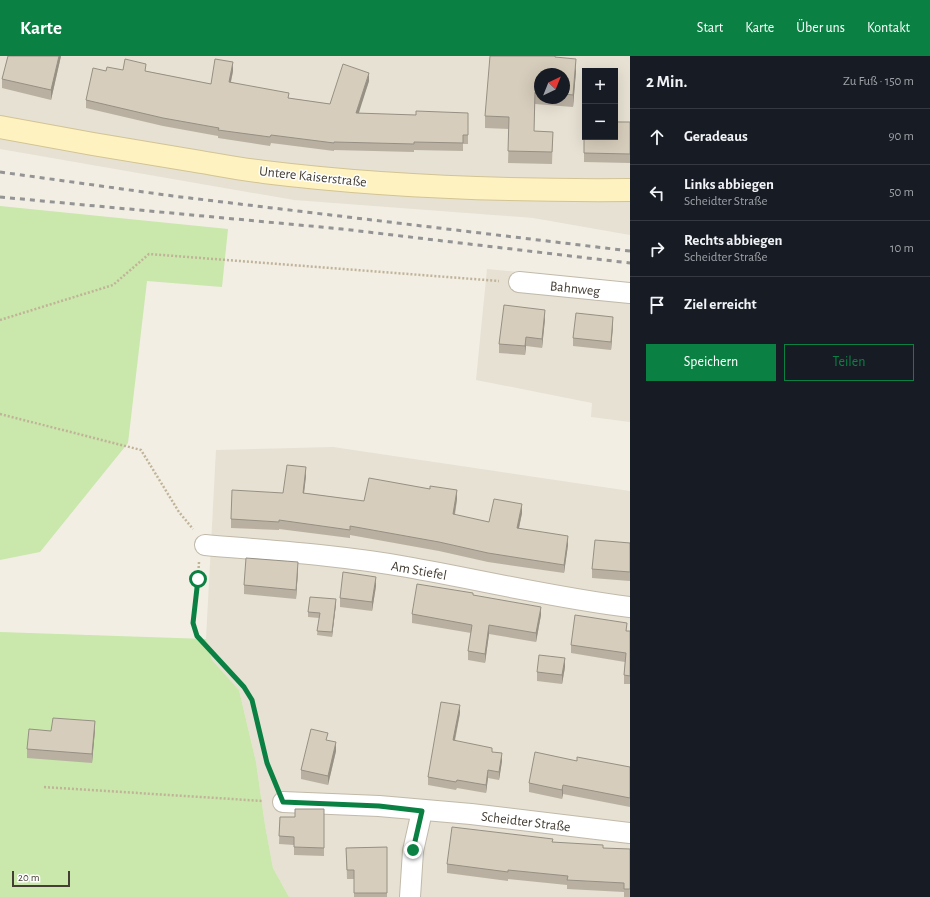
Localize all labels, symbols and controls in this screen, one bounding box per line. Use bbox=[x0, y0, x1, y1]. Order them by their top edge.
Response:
text: Karte bbox=[20, 19, 62, 38]
text: Start bbox=[697, 21, 723, 35]
text: Karte bbox=[745, 21, 774, 35]
text: Über uns bbox=[796, 21, 845, 35]
text: Kontakt bbox=[867, 21, 910, 35]
north arrow bbox=[534, 68, 570, 104]
map controls bbox=[582, 68, 618, 140]
button: + bbox=[582, 68, 618, 104]
text: 2 Min. bbox=[646, 73, 687, 90]
text: Zu Fuß · 150 m bbox=[843, 75, 914, 88]
button: − bbox=[582, 104, 618, 140]
icon: ahead bbox=[646, 126, 668, 148]
text: Geradeaus bbox=[684, 129, 748, 144]
text: 90 m bbox=[888, 130, 914, 143]
street label: Untere Kaiserstraße bbox=[258, 164, 367, 190]
text: Links abbiegen bbox=[684, 177, 774, 192]
icon: left bbox=[646, 182, 668, 204]
text: 50 m bbox=[889, 186, 914, 199]
text: Scheidter Straße bbox=[684, 195, 767, 208]
text: Rechts abbiegen bbox=[684, 233, 782, 248]
icon: right bbox=[646, 238, 668, 260]
text: 10 m bbox=[890, 242, 914, 255]
text: Scheidter Straße bbox=[684, 251, 767, 264]
street label: Bahnweg bbox=[549, 279, 601, 299]
icon: arrive bbox=[646, 294, 668, 316]
text: Ziel erreicht bbox=[684, 297, 757, 312]
button: Speichern bbox=[646, 344, 776, 381]
button: Teilen bbox=[784, 344, 914, 381]
street label: Am Stiefel bbox=[390, 559, 448, 583]
route start bbox=[189, 570, 207, 588]
street label: Scheidter Straße bbox=[480, 810, 571, 834]
route end bbox=[404, 841, 422, 859]
scale bar bbox=[12, 869, 70, 888]
text: 20 m bbox=[18, 872, 39, 883]

